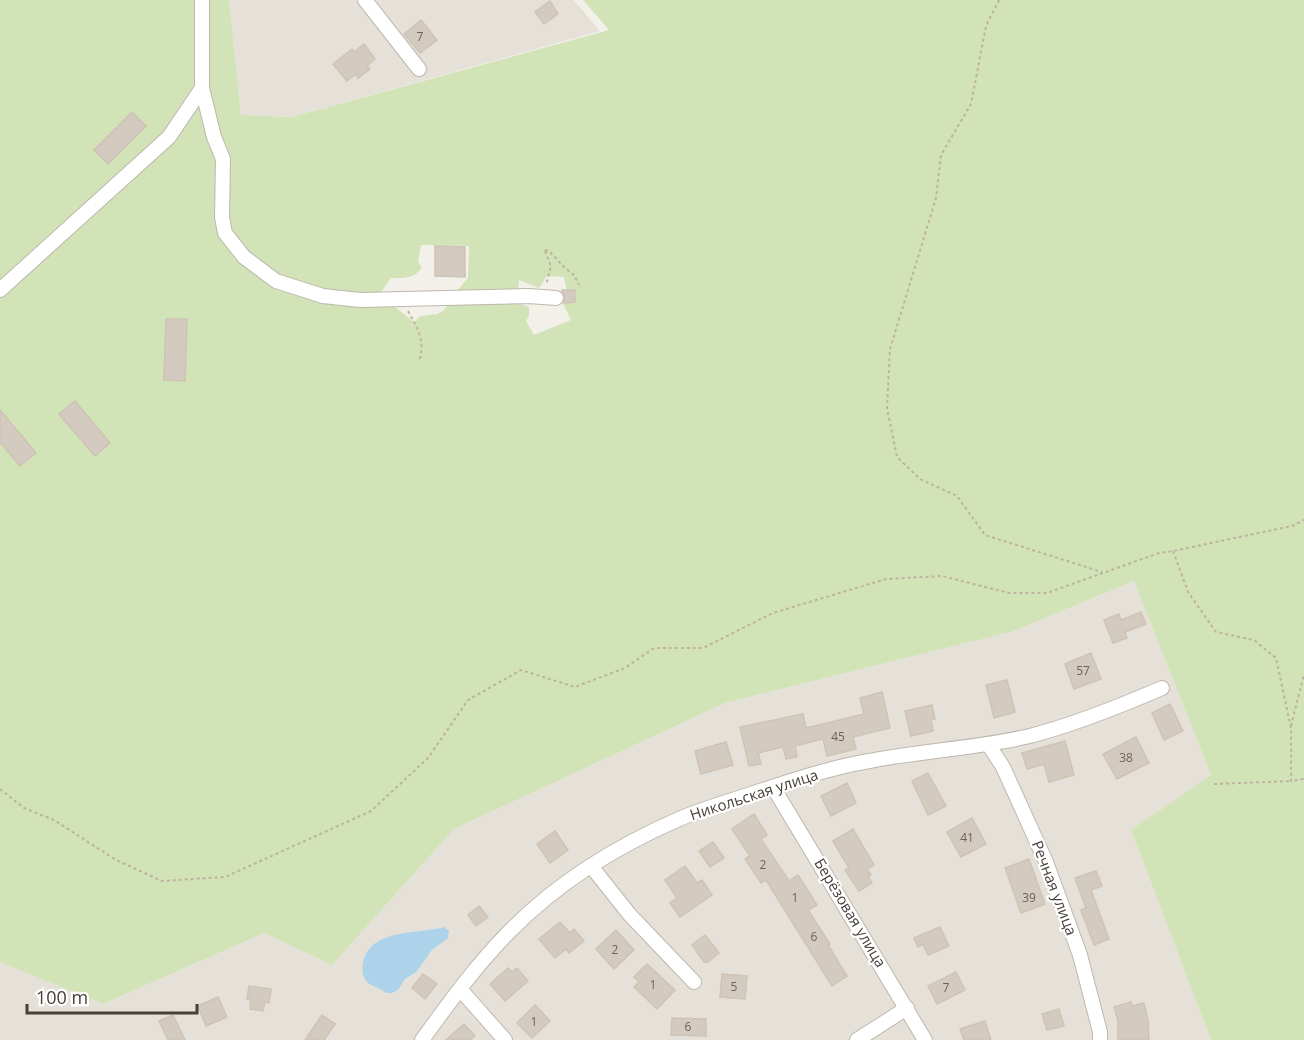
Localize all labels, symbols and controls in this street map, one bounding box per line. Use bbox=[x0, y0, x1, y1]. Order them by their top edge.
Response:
house number: 7 bbox=[417, 28, 424, 45]
house number: 57 bbox=[1076, 662, 1090, 679]
house number: 45 bbox=[831, 728, 845, 745]
house number: 38 bbox=[1119, 749, 1133, 766]
street label: Никольская улица bbox=[687, 764, 820, 824]
house number: 41 bbox=[960, 829, 974, 846]
street label: Речная улица bbox=[1028, 837, 1082, 938]
street label: Берёзовая улица bbox=[810, 854, 891, 971]
house number: 2 bbox=[760, 856, 767, 873]
house number: 1 bbox=[792, 889, 798, 906]
house number: 39 bbox=[1022, 889, 1036, 906]
house number: 6 bbox=[811, 928, 818, 945]
house number: 2 bbox=[612, 941, 619, 958]
house number: 1 bbox=[650, 976, 656, 993]
scale bar bbox=[27, 977, 196, 1015]
house number: 5 bbox=[731, 978, 738, 995]
house number: 7 bbox=[943, 979, 950, 996]
text: 100 m bbox=[36, 985, 88, 1009]
house number: 1 bbox=[531, 1013, 537, 1030]
house number: 6 bbox=[685, 1018, 692, 1035]

